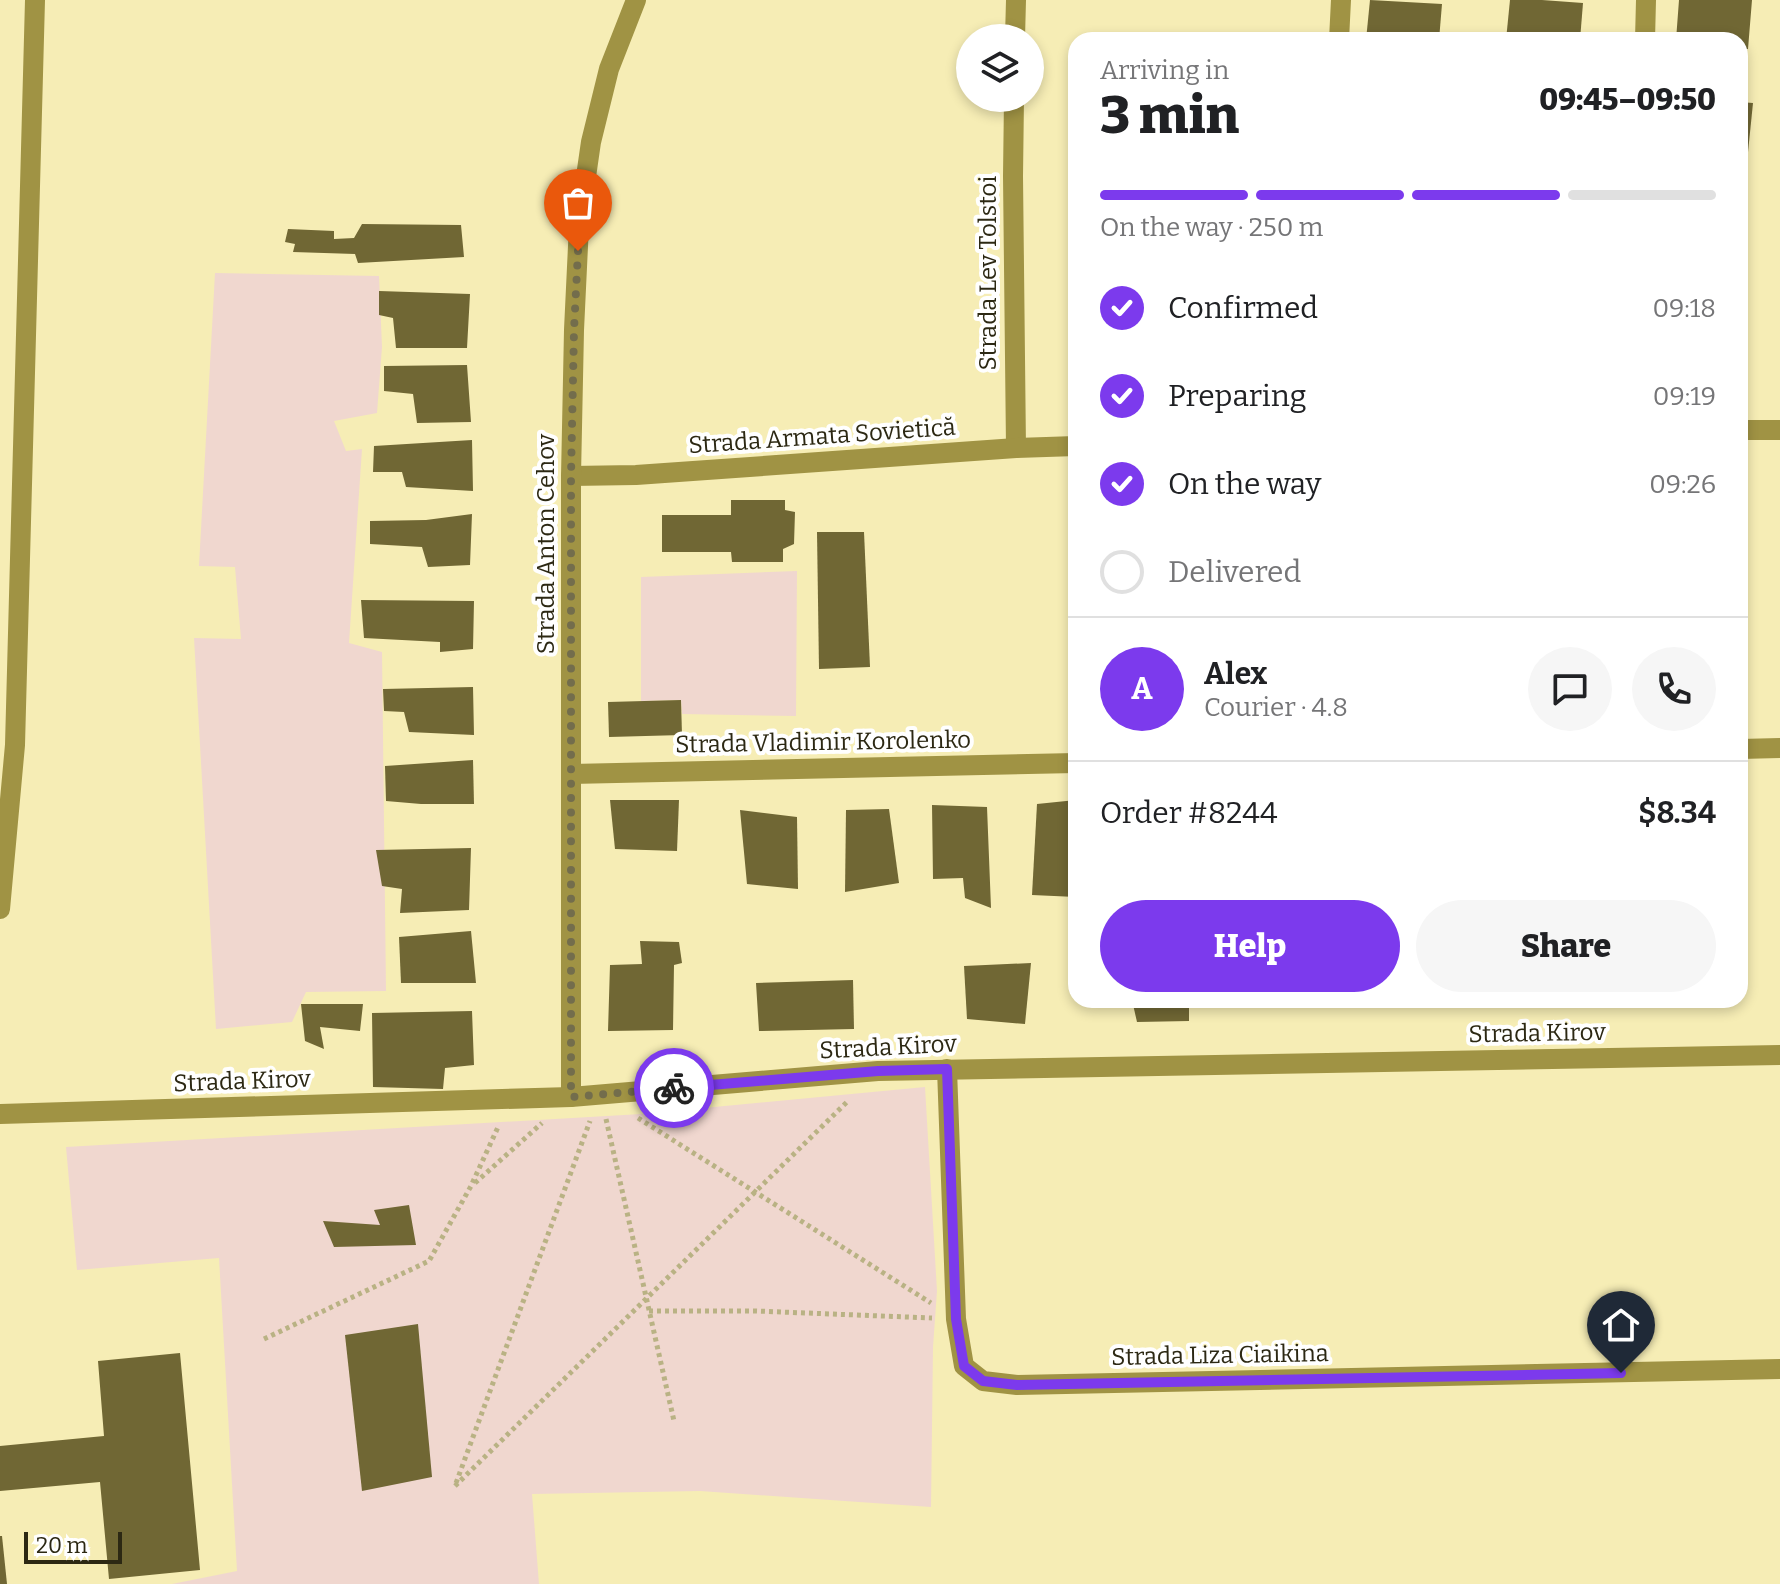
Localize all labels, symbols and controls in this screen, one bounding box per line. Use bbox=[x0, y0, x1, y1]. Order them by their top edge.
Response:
map controls bbox=[956, 24, 1044, 112]
button: layers bbox=[956, 24, 1044, 112]
text: Arriving in bbox=[1100, 55, 1229, 86]
text: 09:45–09:50 bbox=[1539, 82, 1716, 118]
text: 3 min bbox=[1100, 84, 1239, 147]
pin bbox=[544, 169, 612, 251]
street label: Strada Lev Tolstoi bbox=[974, 176, 1002, 371]
icon: bag bbox=[556, 181, 600, 225]
text: On the way · 250 m bbox=[1100, 212, 1323, 243]
icon: check bbox=[1100, 286, 1144, 330]
text: Confirmed bbox=[1168, 290, 1318, 326]
text: 09:18 bbox=[1652, 293, 1716, 324]
icon: check bbox=[1100, 374, 1144, 418]
text: Preparing bbox=[1168, 378, 1306, 414]
text: 09:19 bbox=[1653, 381, 1716, 412]
street label: Strada Armata Sovietică bbox=[687, 413, 957, 459]
street label: Strada Anton Cehov bbox=[532, 433, 560, 654]
icon: check bbox=[1100, 462, 1144, 506]
text: On the way bbox=[1168, 466, 1321, 502]
text: 09:26 bbox=[1649, 469, 1716, 500]
text: Delivered bbox=[1168, 554, 1301, 590]
button: chat bbox=[1528, 647, 1612, 731]
button: phone bbox=[1632, 647, 1716, 731]
text: Alex bbox=[1204, 656, 1267, 692]
text: A bbox=[1131, 671, 1153, 707]
text: Courier · 4.8 bbox=[1204, 692, 1348, 723]
street label: Strada Vladimir Korolenko bbox=[675, 725, 971, 759]
text: Order #8244 bbox=[1100, 795, 1277, 831]
text: $8.34 bbox=[1638, 795, 1716, 831]
button: Help bbox=[1100, 900, 1400, 992]
button: Share bbox=[1416, 900, 1716, 992]
street label: Strada Kirov bbox=[1468, 1018, 1606, 1048]
street label: Strada Kirov bbox=[819, 1029, 958, 1065]
courier bbox=[634, 1048, 714, 1128]
street label: Strada Kirov bbox=[173, 1065, 311, 1097]
icon: bike bbox=[652, 1066, 696, 1110]
pin bbox=[1587, 1291, 1655, 1373]
icon: home bbox=[1599, 1303, 1643, 1347]
street label: Strada Liza Ciaikina bbox=[1111, 1339, 1329, 1371]
scale bar bbox=[24, 1528, 122, 1564]
text: 20 m bbox=[36, 1532, 87, 1559]

